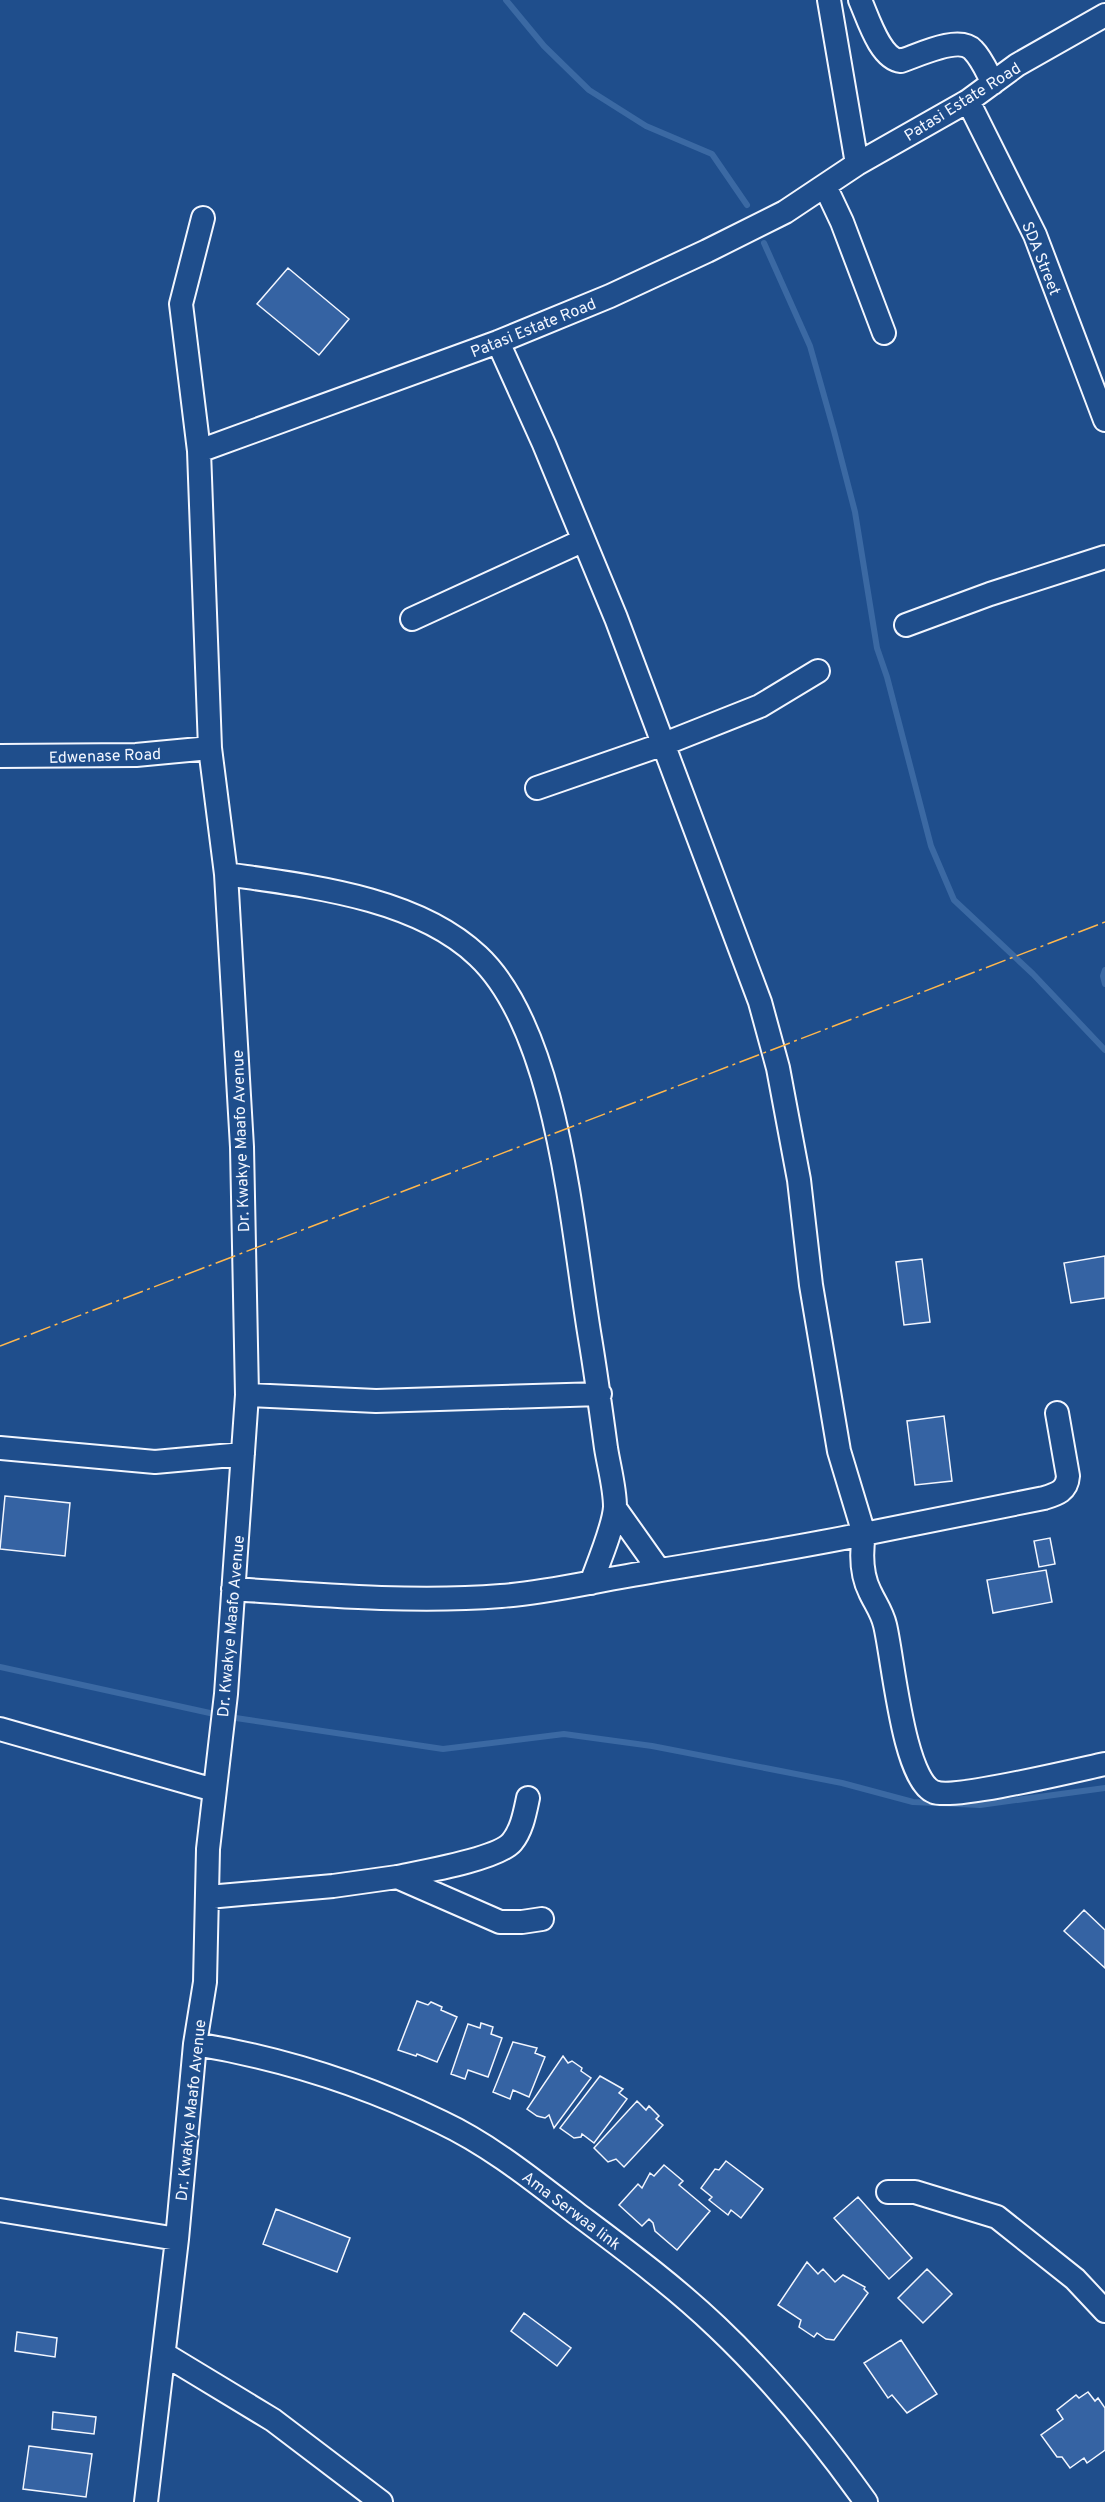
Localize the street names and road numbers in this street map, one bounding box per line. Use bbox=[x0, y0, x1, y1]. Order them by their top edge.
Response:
street label: Patasi Estate Road bbox=[901, 59, 1025, 147]
street label: SDA Street bbox=[1016, 219, 1064, 299]
street label: Patasi Estate Road bbox=[468, 295, 599, 363]
street label: Edwenase Road bbox=[49, 745, 162, 769]
street label: Dr. Kwakye Maafo Avenue bbox=[229, 1049, 255, 1232]
street label: Dr. Kwakye Maafo Avenue bbox=[214, 1534, 250, 1718]
street label: Dr. Kwakye Maafo Avenue bbox=[173, 2018, 211, 2202]
street label: Ama Serwaa link bbox=[517, 2168, 624, 2255]

